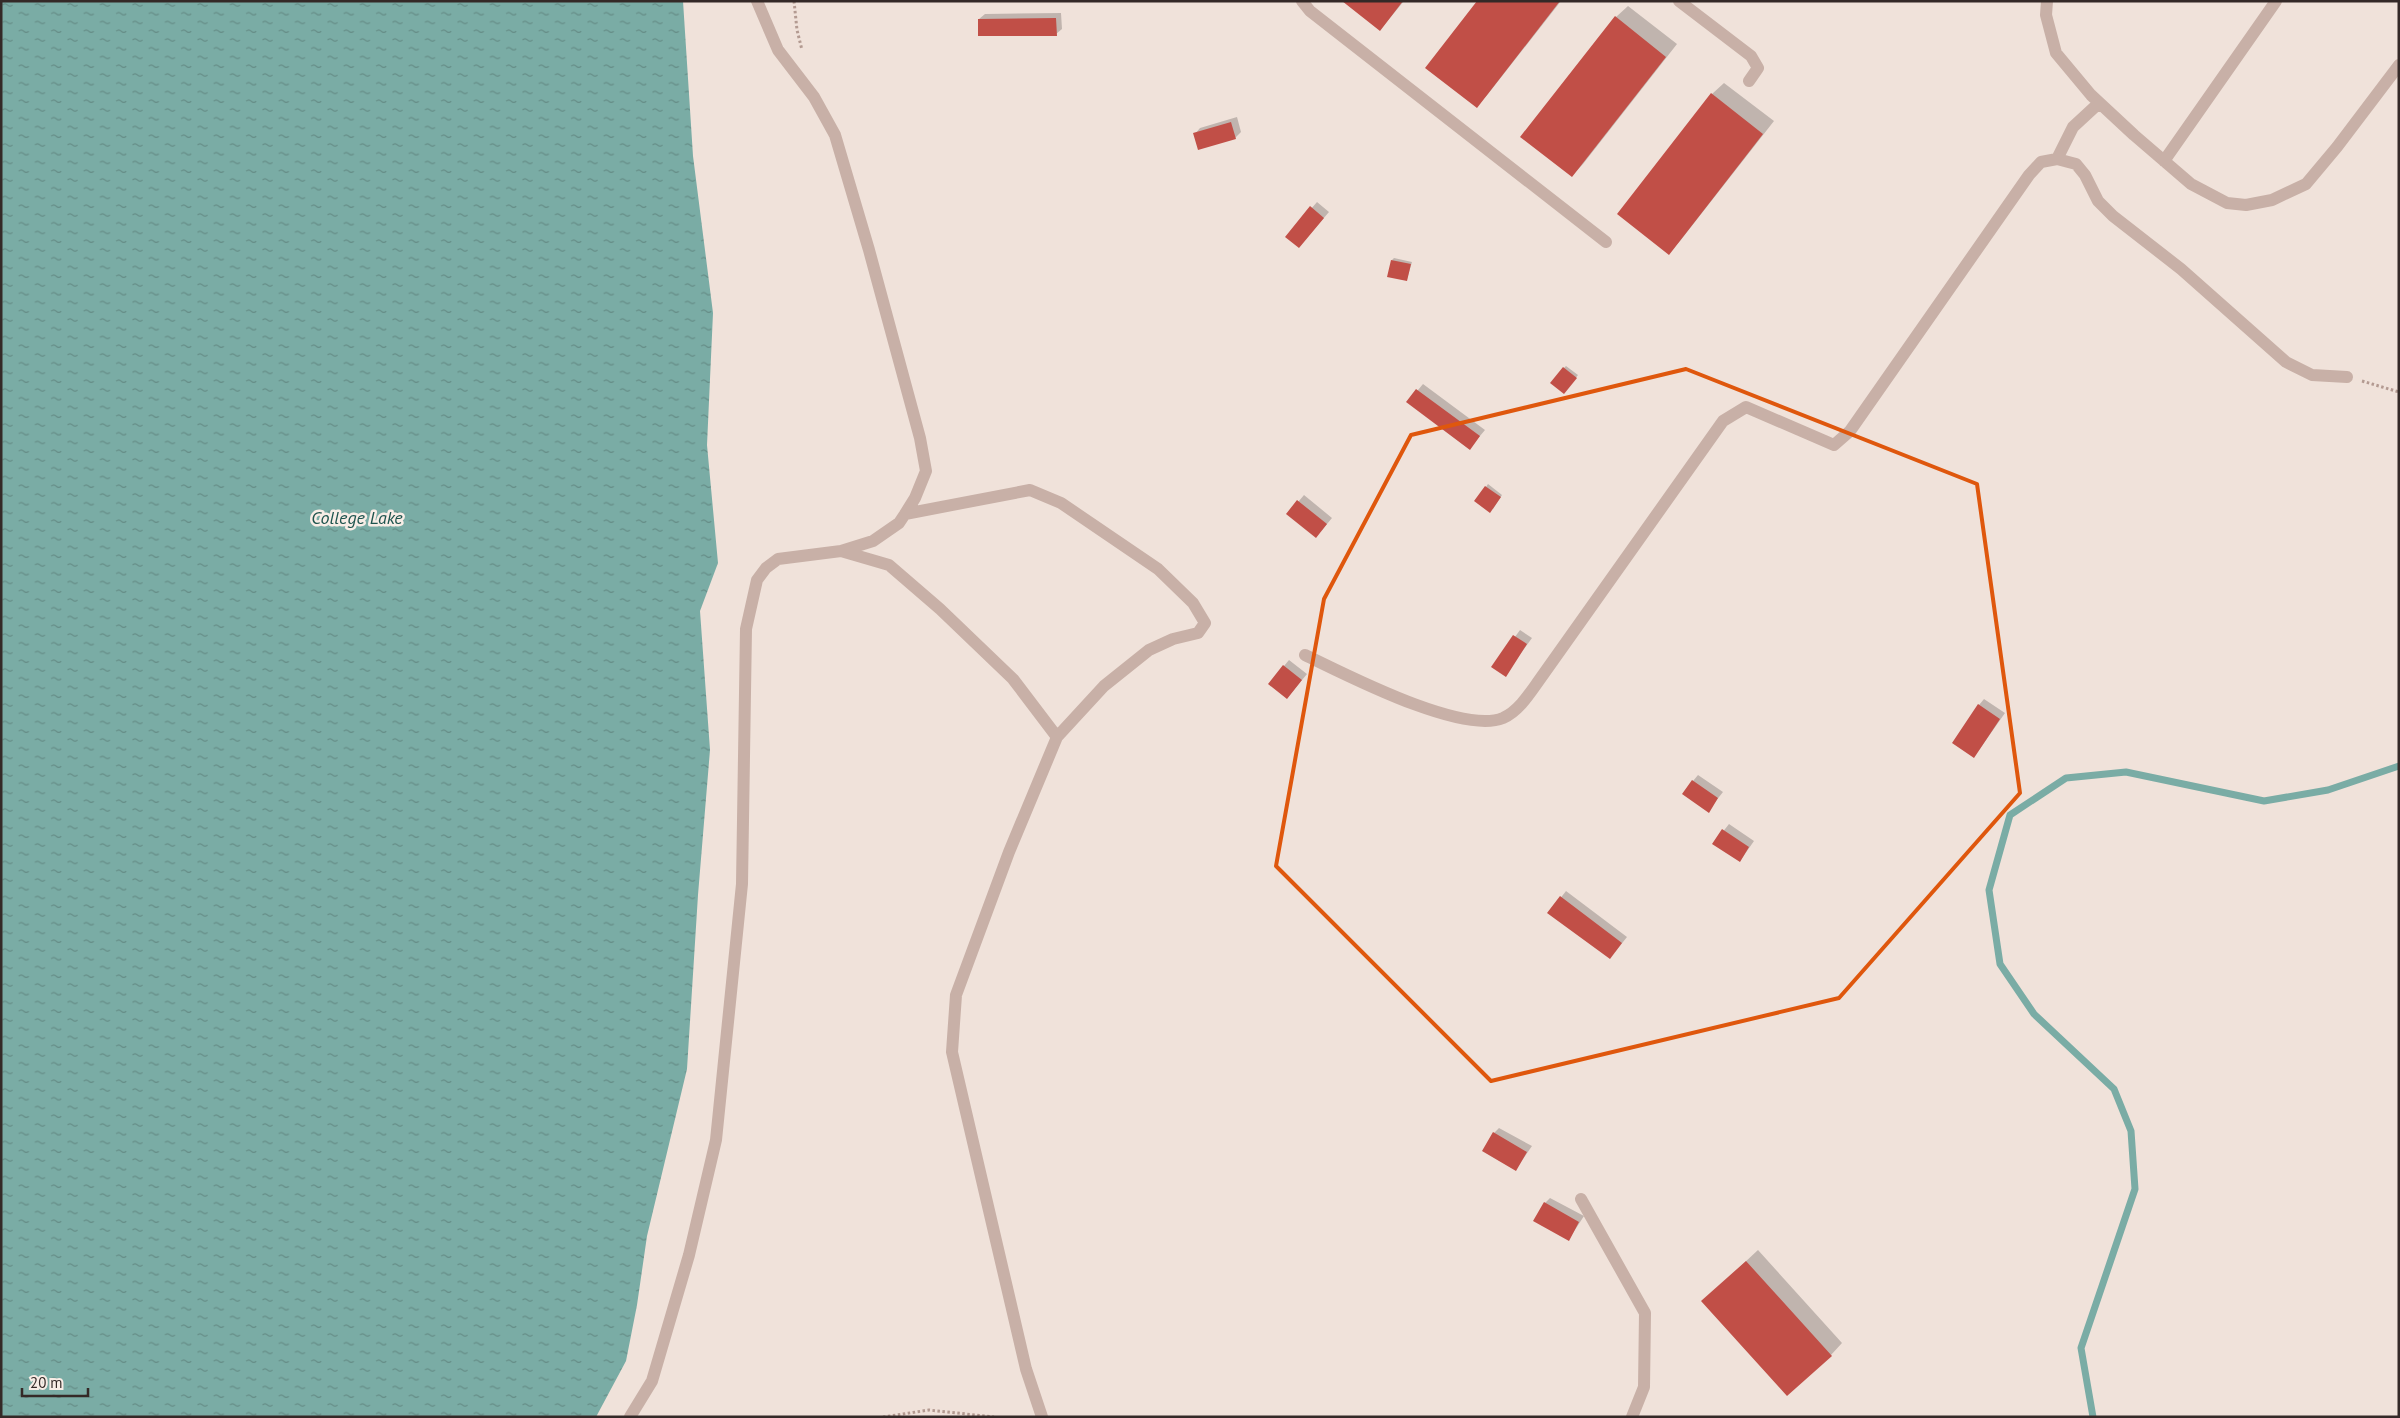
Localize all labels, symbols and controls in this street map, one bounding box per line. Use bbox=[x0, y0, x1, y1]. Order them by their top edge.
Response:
water label: College Lake bbox=[311, 506, 403, 529]
scale bar bbox=[22, 1366, 89, 1398]
text: 20 m bbox=[30, 1373, 63, 1392]

